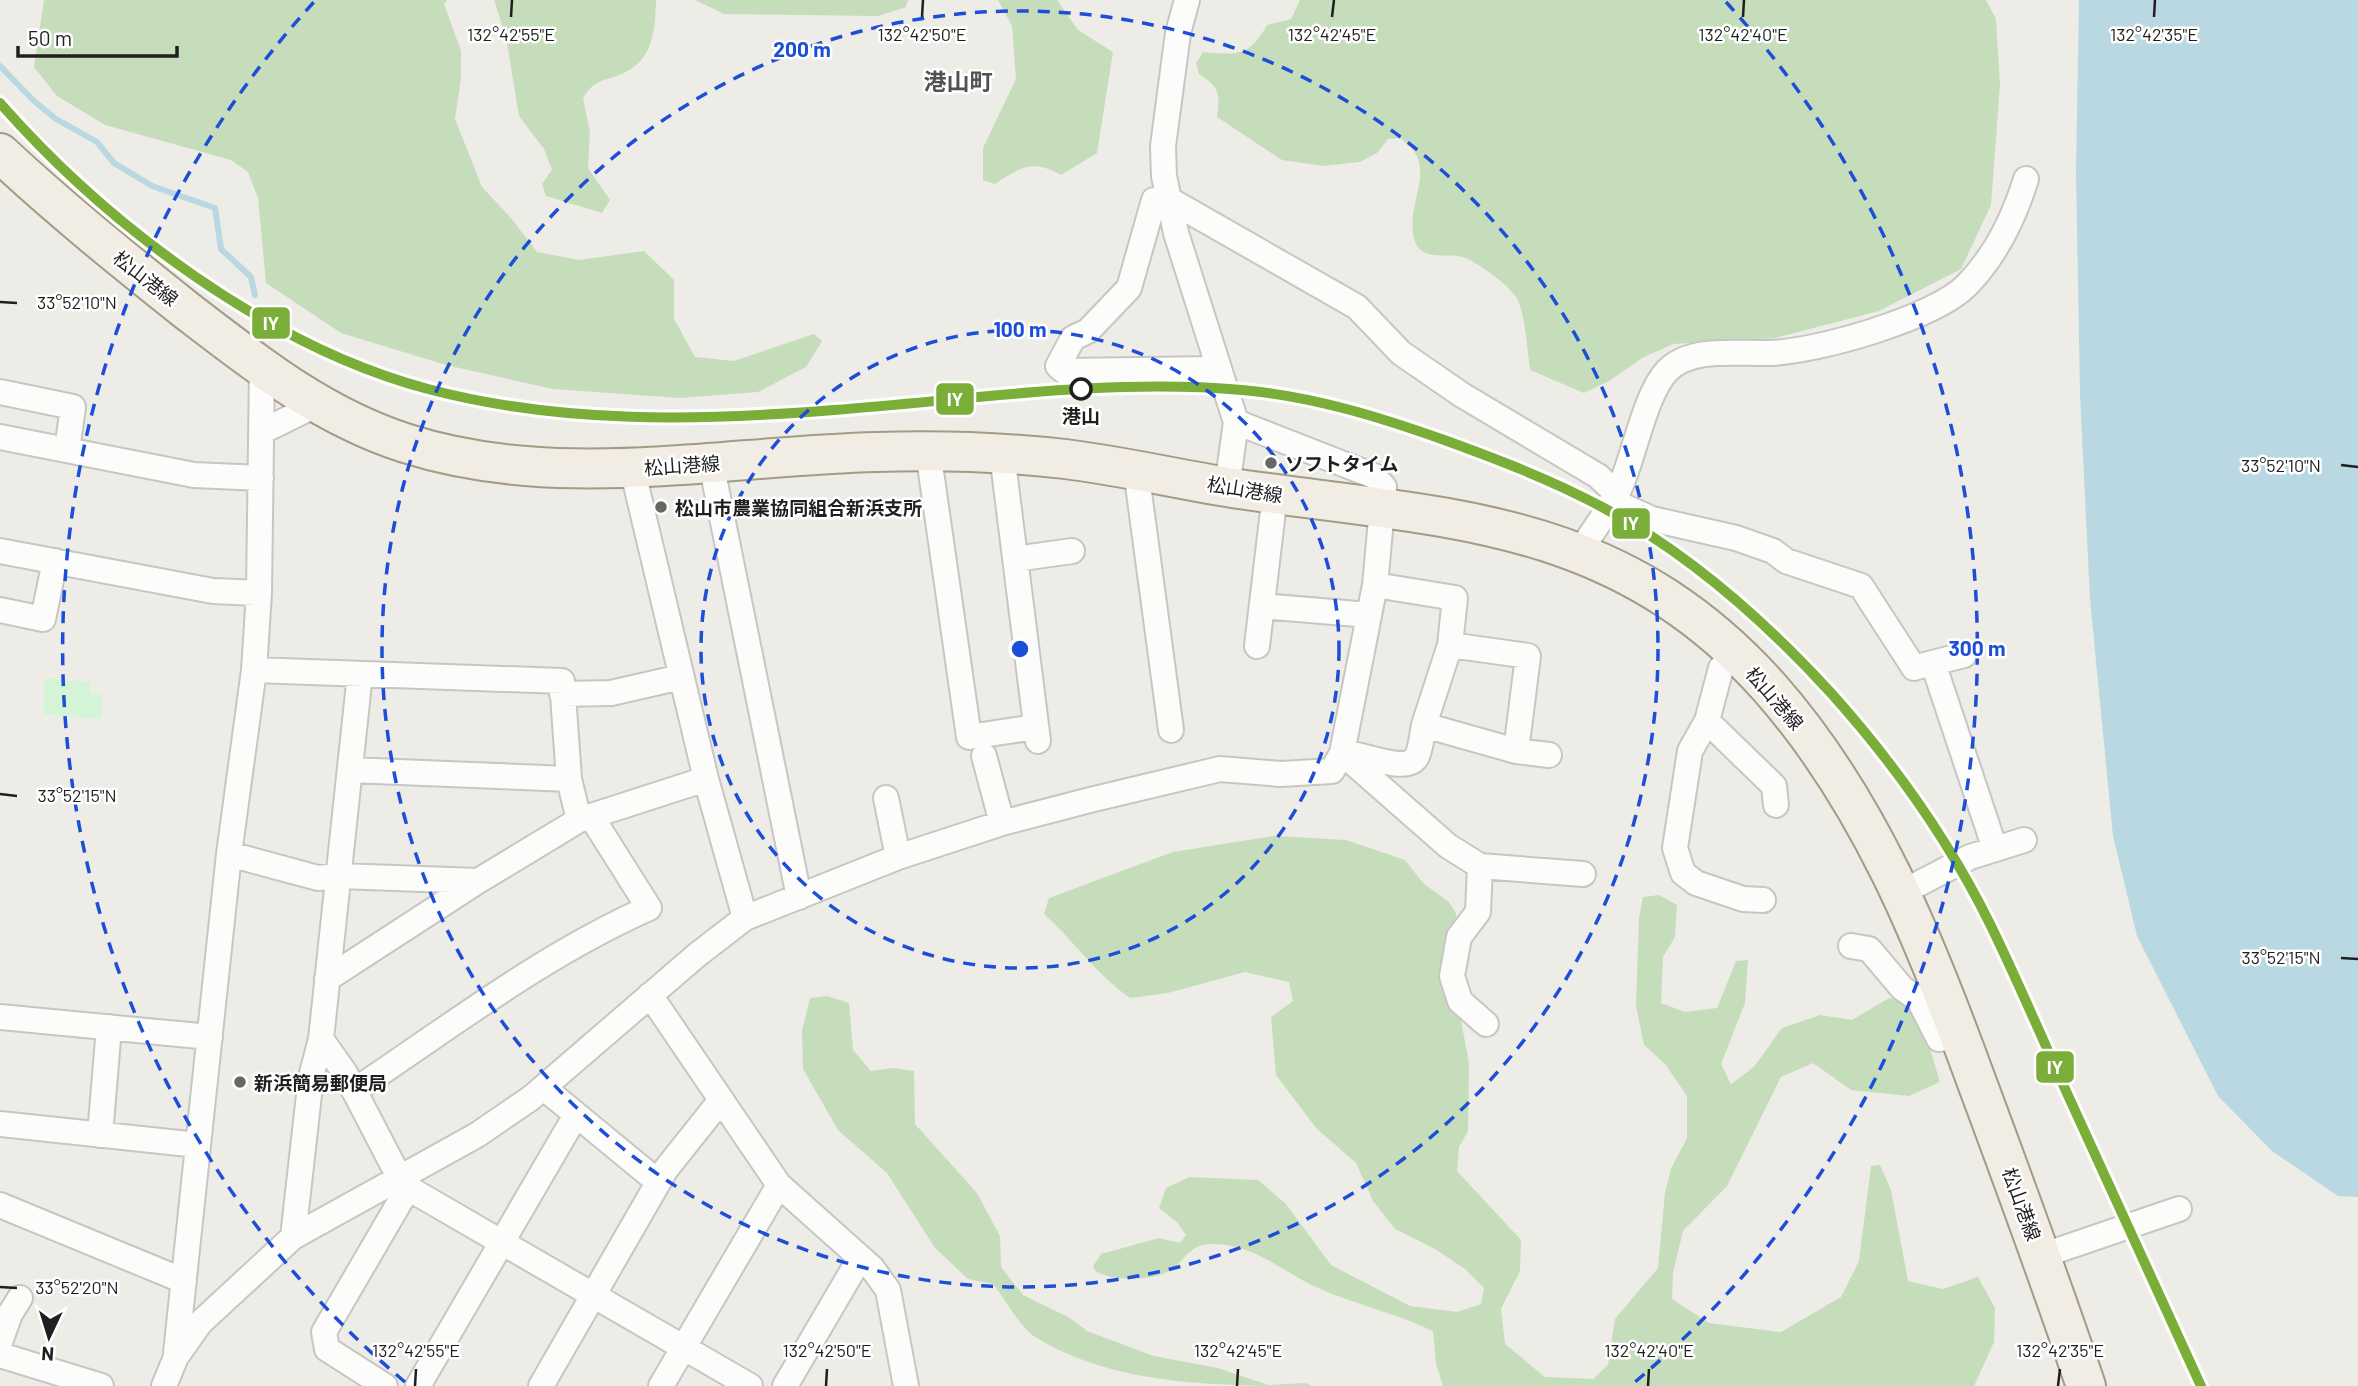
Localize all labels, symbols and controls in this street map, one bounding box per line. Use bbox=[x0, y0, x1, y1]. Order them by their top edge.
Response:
scale bar bbox=[18, 14, 177, 58]
text: 132°42'55"E bbox=[467, 23, 555, 45]
text: 132°42'50"E bbox=[877, 23, 967, 45]
text: 132°42'45"E bbox=[1288, 23, 1376, 45]
text: 132°42'40"E bbox=[1698, 23, 1788, 45]
text: 132°42'35"E bbox=[2110, 23, 2198, 45]
text: 50 m bbox=[28, 25, 72, 50]
text: 200 m bbox=[773, 36, 831, 61]
district label: 港山町 bbox=[924, 67, 993, 95]
street label: 松山港線 bbox=[109, 246, 183, 310]
text: 33°52'10"N bbox=[37, 291, 117, 313]
line badge: IY bbox=[251, 306, 291, 340]
text: IY bbox=[263, 311, 280, 334]
text: 100 m bbox=[993, 316, 1047, 341]
marker: 港山 bbox=[1070, 378, 1092, 400]
line badge: IY bbox=[935, 382, 975, 416]
text: IY bbox=[947, 387, 964, 410]
place label: 港山 bbox=[1062, 404, 1100, 427]
street label: 松山港線 bbox=[643, 451, 721, 479]
place label: ソフトタイム bbox=[1285, 452, 1399, 475]
text: 33°52'10"N bbox=[2241, 454, 2321, 476]
marker: ソフトタイム bbox=[1263, 455, 1279, 471]
street label: 松山港線 bbox=[1206, 472, 1284, 506]
place label: 松山市農業協同組合新浜支所 bbox=[675, 496, 922, 519]
marker: 松山市農業協同組合新浜支所 bbox=[653, 499, 669, 515]
line badge: IY bbox=[1611, 507, 1651, 540]
text: IY bbox=[1623, 511, 1640, 534]
text: 300 m bbox=[1948, 635, 2006, 660]
centre of rings bbox=[1008, 637, 1032, 661]
street label: 松山港線 bbox=[1741, 662, 1809, 734]
text: 33°52'15"N bbox=[37, 784, 117, 806]
text: 33°52'15"N bbox=[2241, 946, 2321, 968]
line badge: IY bbox=[2035, 1050, 2075, 1084]
text: IY bbox=[2047, 1055, 2064, 1078]
place label: 新浜簡易郵便局 bbox=[254, 1071, 387, 1094]
marker: 新浜簡易郵便局 bbox=[232, 1074, 248, 1090]
street label: 松山港線 bbox=[1998, 1164, 2046, 1244]
text: 33°52'20"N bbox=[35, 1276, 119, 1298]
north arrow bbox=[14, 1302, 84, 1372]
text: 132°42'55"E bbox=[372, 1339, 460, 1361]
text: 132°42'50"E bbox=[782, 1339, 872, 1361]
text: 132°42'45"E bbox=[1194, 1339, 1282, 1361]
text: 132°42'40"E bbox=[1604, 1339, 1694, 1361]
text: 132°42'35"E bbox=[2016, 1339, 2104, 1361]
text: N bbox=[41, 1343, 55, 1366]

